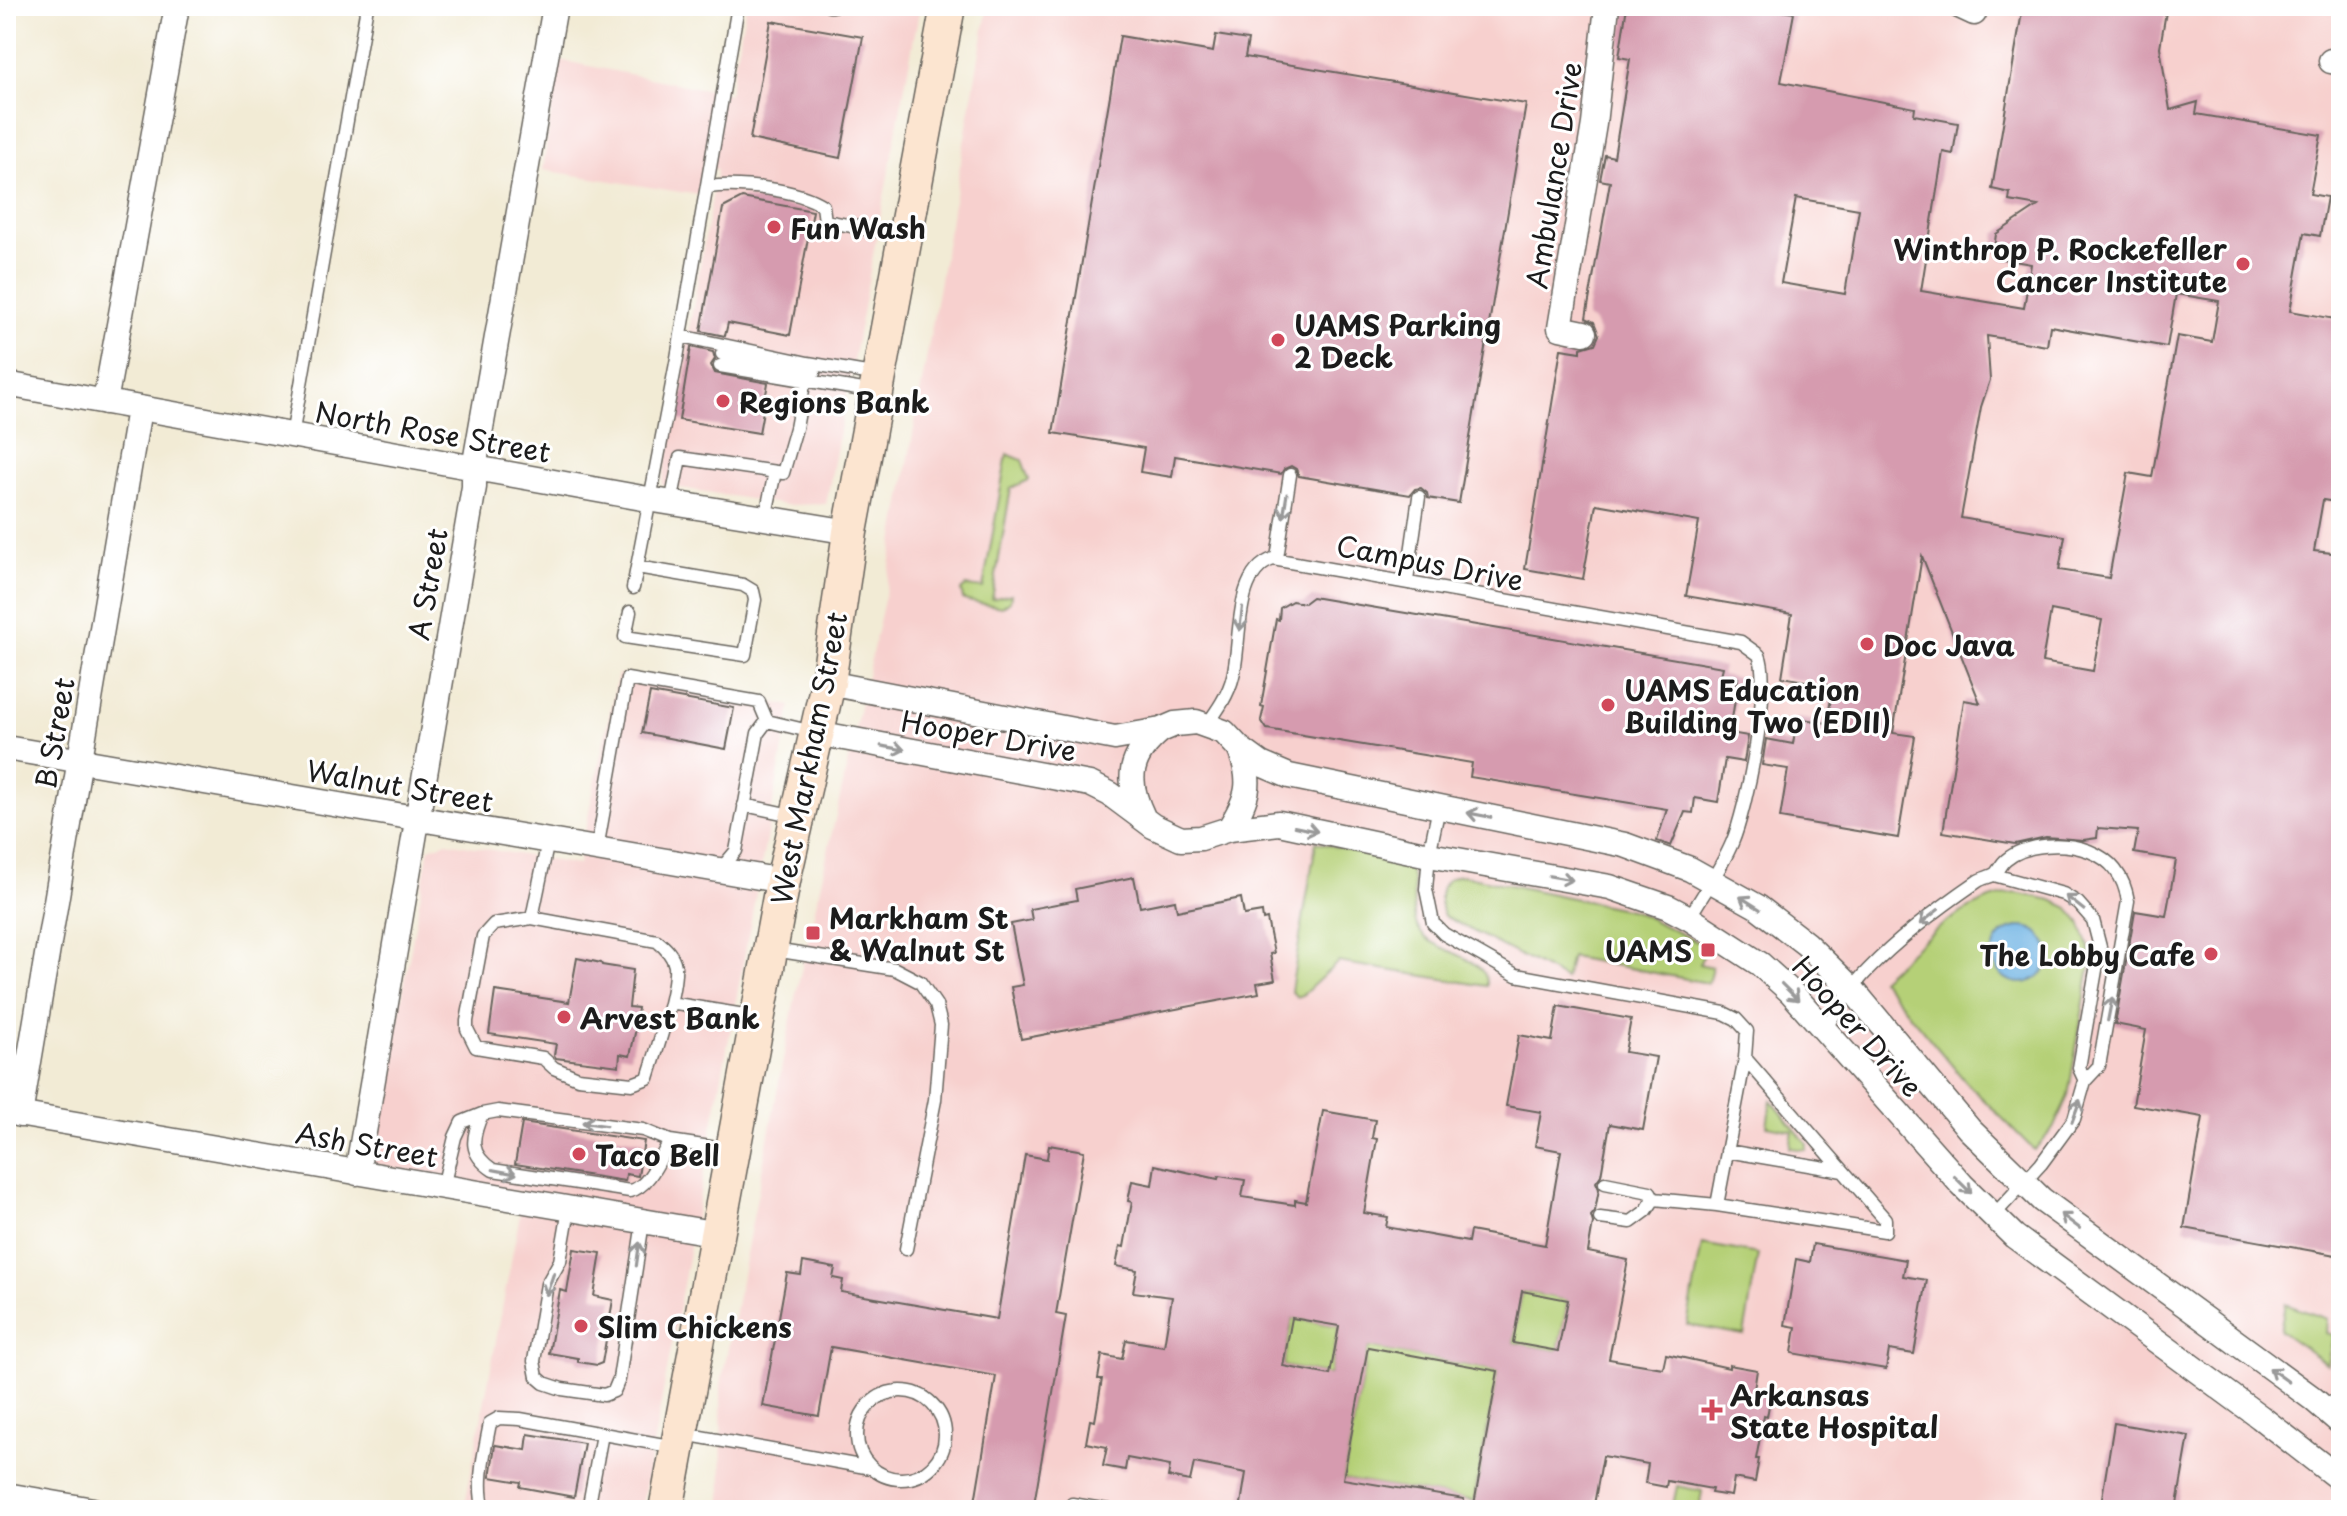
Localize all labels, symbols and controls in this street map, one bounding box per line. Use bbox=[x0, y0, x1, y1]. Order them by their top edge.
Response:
street label: Ambulance Drive bbox=[1514, 59, 1592, 291]
place label: Fun Wash bbox=[790, 206, 926, 249]
marker: Fun Wash bbox=[765, 218, 783, 236]
place label: Winthrop P. Rockefeller Cancer Institute bbox=[1893, 227, 2228, 302]
marker: Winthrop P. Rockefeller Cancer Institute bbox=[2234, 255, 2252, 273]
place label: UAMS Parking 2 Deck bbox=[1294, 303, 1501, 378]
marker: UAMS Parking 2 Deck bbox=[1269, 331, 1287, 349]
place label: Regions Bank bbox=[739, 380, 930, 423]
street label: North Rose Street bbox=[312, 389, 554, 473]
marker: Regions Bank bbox=[714, 392, 732, 410]
one-way arrow bbox=[1277, 493, 1292, 518]
street label: Campus Drive bbox=[1333, 523, 1527, 601]
street label: A Street bbox=[396, 525, 458, 643]
one-way arrow bbox=[1234, 605, 1249, 632]
street label: West Markham Street bbox=[759, 608, 857, 908]
place label: Doc Java bbox=[1883, 623, 2015, 666]
marker: Doc Java bbox=[1858, 635, 1876, 653]
place label: UAMS Education Building Two (EDII) bbox=[1624, 668, 1891, 743]
street label: B Street bbox=[23, 674, 85, 792]
marker: UAMS Education Building Two (EDII) bbox=[1599, 696, 1617, 714]
street label: Hooper Drive bbox=[898, 698, 1080, 772]
one-way arrow bbox=[880, 741, 905, 756]
street label: Walnut Street bbox=[303, 747, 497, 823]
one-way arrow bbox=[1466, 806, 1492, 821]
one-way arrow bbox=[1293, 822, 1318, 837]
one-way arrow bbox=[1548, 871, 1573, 886]
one-way arrow bbox=[1739, 894, 1762, 910]
one-way arrow bbox=[2064, 894, 2085, 912]
place label: Markham St & Walnut St bbox=[829, 896, 1009, 971]
one-way arrow bbox=[1919, 908, 1940, 925]
marker: Markham St & Walnut St bbox=[804, 924, 822, 942]
place label: UAMS bbox=[1604, 929, 1692, 972]
place label: The Lobby Cafe bbox=[1979, 933, 2195, 976]
marker: UAMS bbox=[1699, 941, 1717, 959]
marker: The Lobby Cafe bbox=[2202, 945, 2220, 963]
street label: Hooper Drive bbox=[1783, 946, 1933, 1106]
one-way arrow bbox=[1780, 982, 1799, 1001]
place label: Arvest Bank bbox=[580, 996, 760, 1039]
one-way arrow bbox=[2103, 997, 2118, 1022]
marker: Arvest Bank bbox=[555, 1008, 573, 1026]
one-way arrow bbox=[2069, 1098, 2084, 1123]
street label: Ash Street bbox=[292, 1110, 442, 1178]
one-way arrow bbox=[582, 1116, 607, 1131]
place label: Taco Bell bbox=[595, 1133, 720, 1176]
marker: Taco Bell bbox=[570, 1145, 588, 1163]
one-way arrow bbox=[492, 1165, 517, 1180]
one-way arrow bbox=[1953, 1175, 1972, 1194]
one-way arrow bbox=[2060, 1212, 2081, 1229]
one-way arrow bbox=[631, 1242, 646, 1267]
one-way arrow bbox=[541, 1271, 556, 1296]
place label: Slim Chickens bbox=[597, 1305, 792, 1348]
marker: Slim Chickens bbox=[572, 1317, 590, 1335]
one-way arrow bbox=[2269, 1367, 2291, 1383]
place label: Arkansas State Hospital bbox=[1730, 1373, 1938, 1448]
marker: Arkansas State Hospital bbox=[1701, 1399, 1723, 1421]

